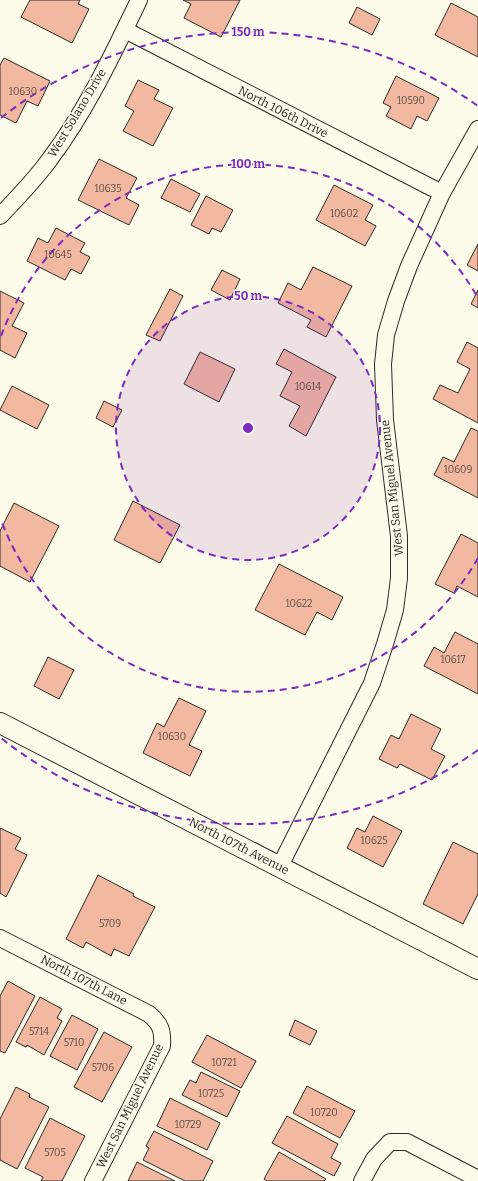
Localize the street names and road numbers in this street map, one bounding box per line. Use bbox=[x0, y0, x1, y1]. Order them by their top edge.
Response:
street label: West Solano Drive bbox=[45, 66, 109, 160]
street label: North 106th Drive bbox=[236, 83, 330, 141]
street label: West San Miguel Avenue bbox=[378, 419, 406, 557]
street label: North 107th Avenue bbox=[187, 815, 291, 877]
street label: North 107th Lane bbox=[38, 952, 130, 1008]
street label: West San Miguel Avenue bbox=[94, 1041, 166, 1171]

